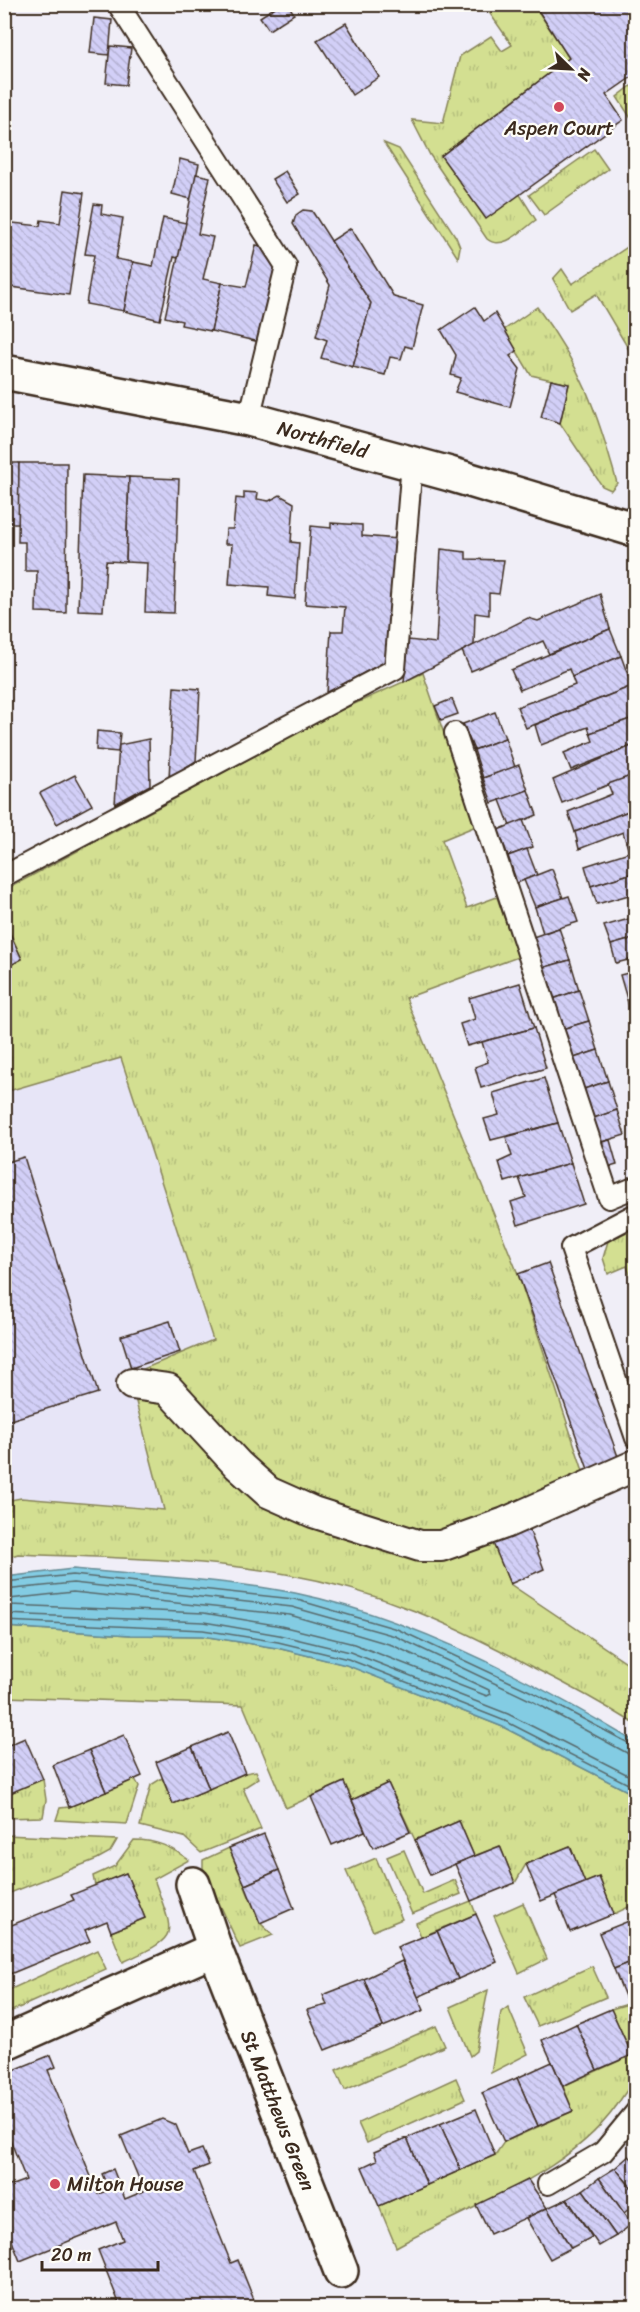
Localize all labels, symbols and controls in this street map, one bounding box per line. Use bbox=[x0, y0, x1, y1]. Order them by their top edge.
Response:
north arrow bbox=[541, 39, 601, 99]
text: N bbox=[568, 63, 600, 87]
marker: Aspen Court bbox=[552, 100, 566, 114]
place label: Aspen Court bbox=[503, 111, 614, 146]
street label: Northfield bbox=[273, 411, 373, 469]
street label: St Matthews Green bbox=[230, 2025, 325, 2197]
place label: Milton House bbox=[67, 2167, 184, 2202]
marker: Milton House bbox=[48, 2177, 62, 2191]
scale bar bbox=[42, 2234, 158, 2272]
text: 20 m bbox=[51, 2239, 91, 2271]

